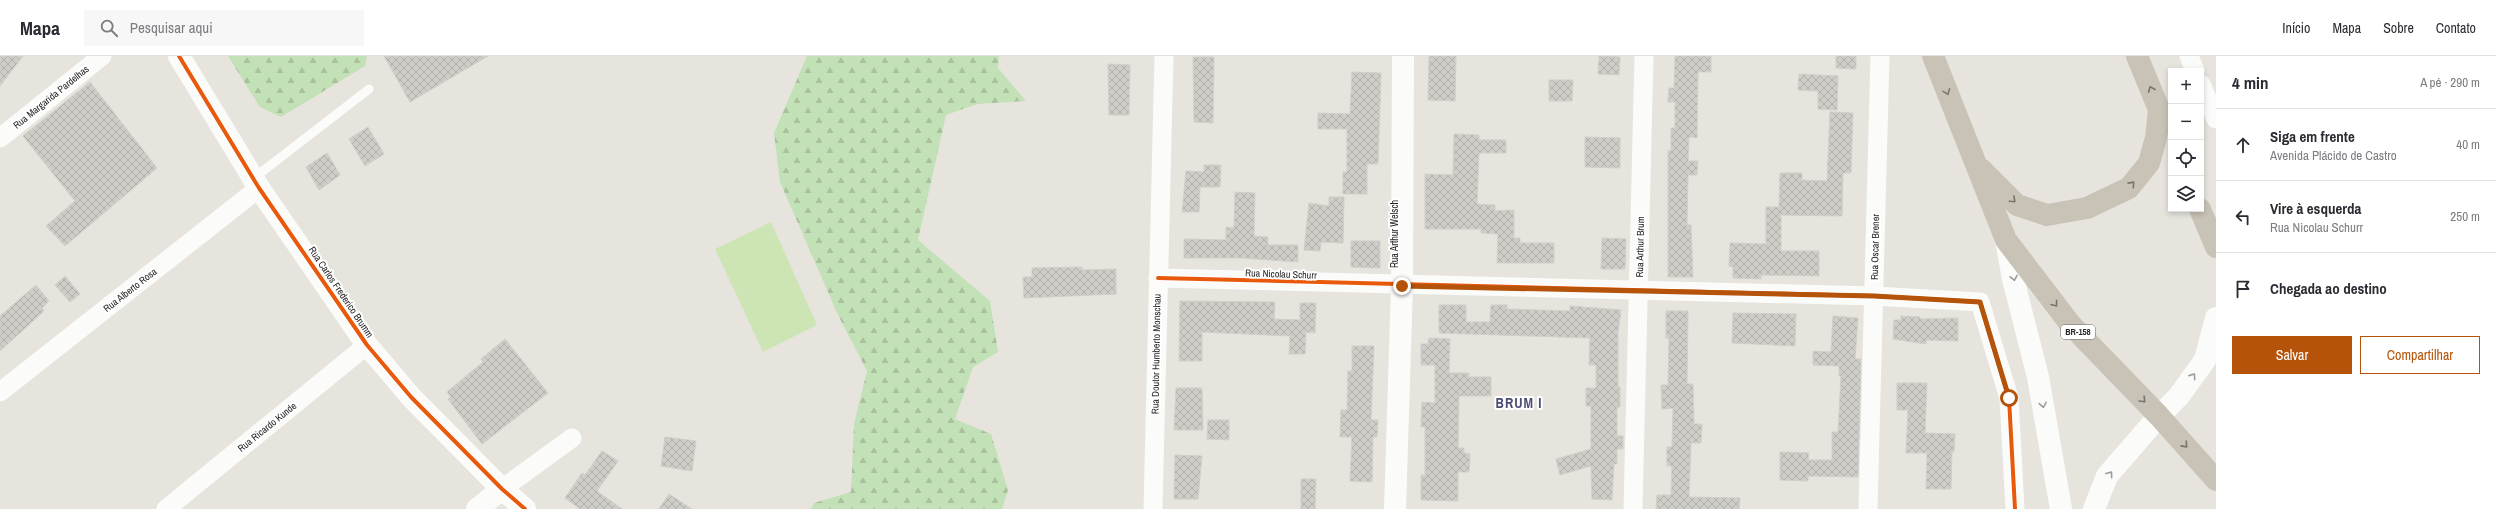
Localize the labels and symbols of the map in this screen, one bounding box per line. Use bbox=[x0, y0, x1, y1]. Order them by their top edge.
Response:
street label: Rua Margarida Pardelhas bbox=[10, 62, 92, 132]
one-way arrow bbox=[2147, 86, 2155, 93]
one-way arrow bbox=[1943, 89, 1951, 96]
one-way arrow bbox=[2127, 181, 2134, 189]
one-way arrow bbox=[2008, 195, 2016, 203]
street label: Rua Arthur Welsch bbox=[1388, 200, 1401, 268]
street label: Rua Oscar Brener bbox=[1868, 214, 1882, 280]
street label: Rua Arthur Brum bbox=[1633, 216, 1647, 278]
street label: Rua Carlos Frederico Brumm bbox=[306, 244, 376, 340]
street label: Rua Alberto Rosa bbox=[101, 265, 160, 315]
street label: Rua Nicolau Schurr bbox=[1245, 266, 1317, 282]
one-way arrow bbox=[2009, 275, 2017, 281]
route end bbox=[1393, 277, 1411, 295]
street label: Rua Doutor Humberto Monschau bbox=[1148, 294, 1164, 414]
one-way arrow bbox=[2051, 300, 2058, 307]
road number: BR-158 bbox=[2061, 325, 2095, 339]
one-way arrow bbox=[2188, 373, 2196, 380]
route start bbox=[2000, 389, 2018, 407]
district label: BRUM I bbox=[1496, 394, 1542, 412]
one-way arrow bbox=[2138, 395, 2146, 403]
street label: Rua Ricardo Kunde bbox=[235, 399, 299, 455]
one-way arrow bbox=[2038, 402, 2047, 408]
one-way arrow bbox=[2180, 440, 2188, 448]
one-way arrow bbox=[2105, 471, 2113, 478]

